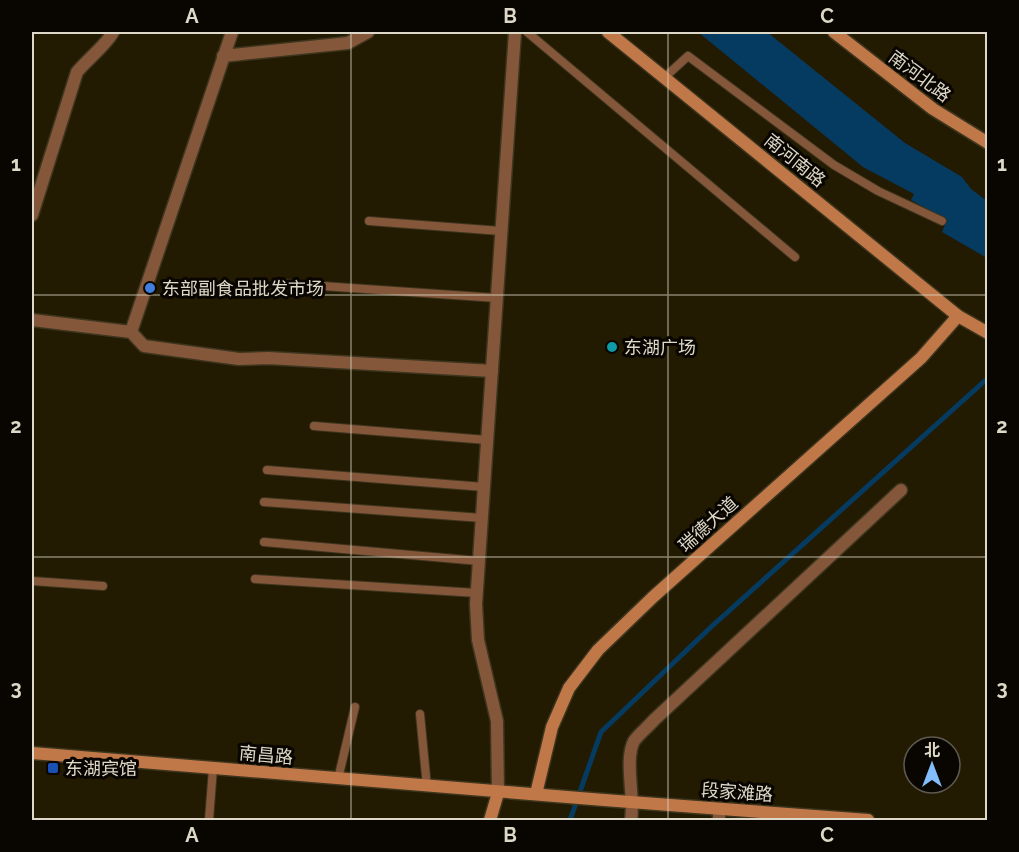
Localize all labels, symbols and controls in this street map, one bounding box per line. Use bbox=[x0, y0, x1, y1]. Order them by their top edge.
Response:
text: A bbox=[185, 4, 199, 28]
text: B bbox=[503, 4, 517, 28]
text: C bbox=[820, 4, 834, 28]
street label: 南河北路 bbox=[885, 46, 955, 106]
street label: 南河南路 bbox=[760, 129, 830, 191]
text: 1 bbox=[11, 152, 21, 176]
text: 1 bbox=[997, 152, 1007, 176]
place label: 东部副食品批发市场 bbox=[162, 278, 324, 299]
marker: 东部副食品批发市场 bbox=[143, 281, 157, 295]
place label: 东湖广场 bbox=[624, 337, 696, 358]
marker: 东湖广场 bbox=[605, 340, 619, 354]
text: 2 bbox=[10, 414, 22, 438]
text: 2 bbox=[996, 414, 1008, 438]
street label: 瑞德大道 bbox=[674, 492, 742, 556]
text: 3 bbox=[10, 676, 22, 700]
text: 3 bbox=[996, 676, 1008, 700]
north arrow bbox=[902, 735, 962, 795]
text: 北 bbox=[924, 741, 940, 760]
street label: 南昌路 bbox=[238, 742, 294, 768]
place label: 东湖宾馆 bbox=[65, 758, 137, 779]
marker: 东湖宾馆 bbox=[46, 761, 60, 775]
street label: 段家滩路 bbox=[700, 779, 774, 805]
text: A bbox=[185, 823, 199, 847]
text: B bbox=[503, 823, 517, 847]
text: C bbox=[820, 823, 834, 847]

